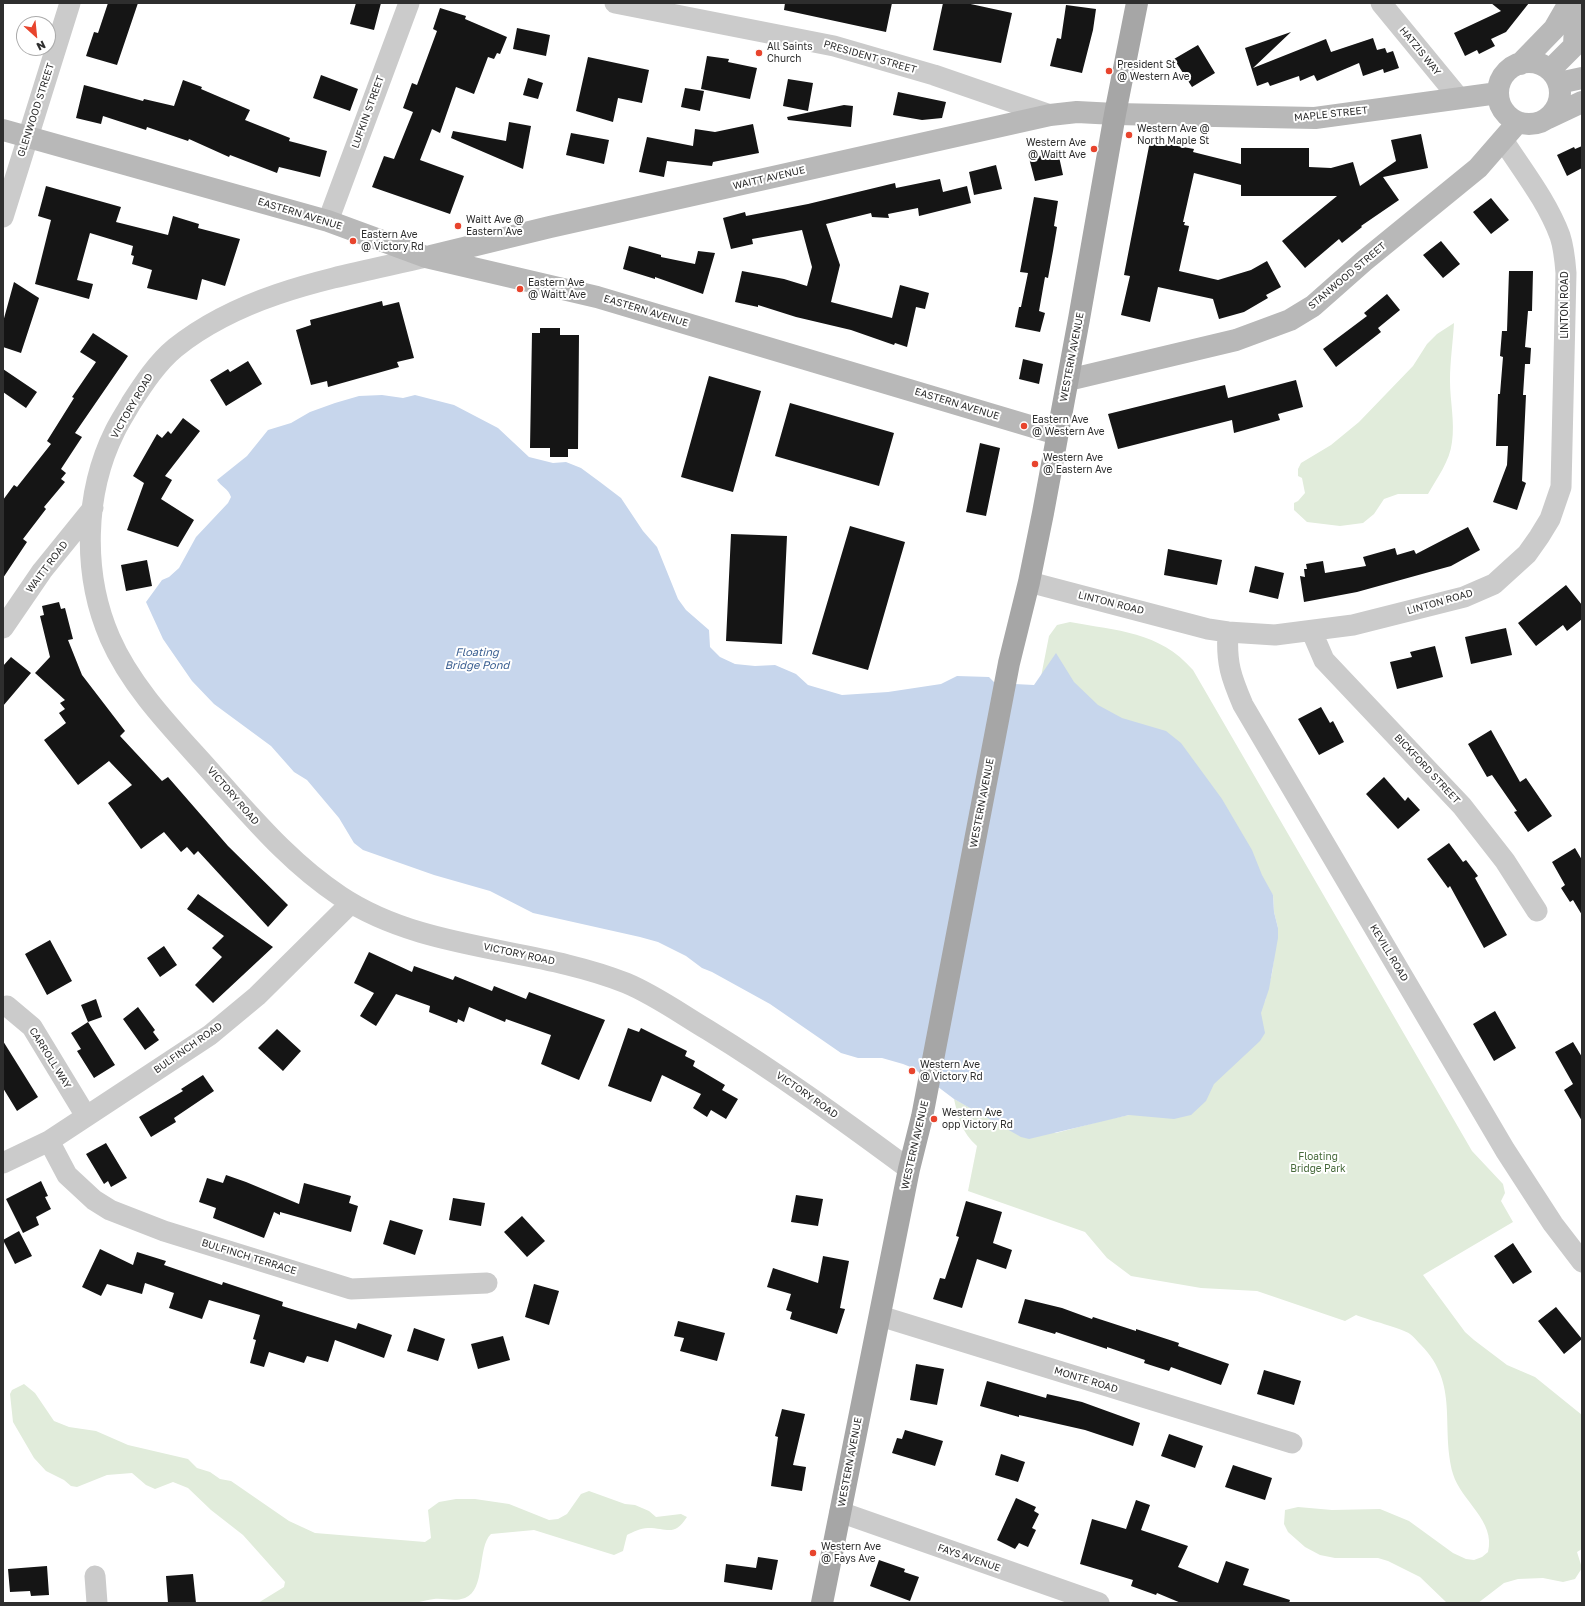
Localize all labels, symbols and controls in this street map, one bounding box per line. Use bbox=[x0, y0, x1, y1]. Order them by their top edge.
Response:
north arrow bbox=[16, 16, 56, 56]
street label: HATZIS WAY bbox=[1397, 24, 1443, 78]
street label: PRESIDENT STREET bbox=[822, 38, 918, 76]
text: N bbox=[35, 39, 48, 54]
place label: All Saints Church bbox=[767, 41, 812, 64]
marker: All Saints Church bbox=[754, 48, 764, 58]
place label: President St @ Western Ave bbox=[1117, 59, 1190, 82]
street label: GLENWOOD STREET bbox=[15, 62, 57, 158]
marker: President St @ Western Ave bbox=[1104, 66, 1114, 76]
street label: LUFKIN STREET bbox=[349, 74, 387, 150]
street label: MAPLE STREET bbox=[1294, 104, 1368, 124]
place label: Western Ave @ North Maple St bbox=[1137, 123, 1210, 146]
marker: Western Ave @ North Maple St bbox=[1124, 130, 1134, 140]
place label: Western Ave @ Waitt Ave bbox=[1026, 137, 1086, 160]
marker: Western Ave @ Waitt Ave bbox=[1089, 144, 1099, 154]
street label: WAITT AVENUE bbox=[732, 164, 806, 192]
street label: EASTERN AVENUE bbox=[256, 195, 344, 233]
place label: Waitt Ave @ Eastern Ave bbox=[466, 214, 524, 238]
marker: Waitt Ave @ Eastern Ave bbox=[453, 221, 463, 231]
place label: Eastern Ave @ Victory Rd bbox=[361, 229, 424, 252]
marker: Eastern Ave @ Victory Rd bbox=[348, 236, 358, 246]
street label: STANWOOD STREET bbox=[1306, 240, 1388, 312]
street label: LINTON ROAD bbox=[1559, 271, 1571, 339]
place label: Eastern Ave @ Waitt Ave bbox=[528, 277, 586, 300]
marker: Eastern Ave @ Waitt Ave bbox=[515, 284, 525, 294]
street label: EASTERN AVENUE bbox=[602, 292, 690, 330]
street label: WESTERN AVENUE bbox=[1057, 311, 1087, 403]
street label: VICTORY ROAD bbox=[109, 371, 155, 441]
street label: EASTERN AVENUE bbox=[913, 385, 1001, 423]
place label: Eastern Ave @ Western Ave bbox=[1032, 414, 1105, 438]
marker: Eastern Ave @ Western Ave bbox=[1019, 421, 1029, 431]
place label: Western Ave @ Eastern Ave bbox=[1043, 452, 1112, 476]
marker: Western Ave @ Eastern Ave bbox=[1030, 459, 1040, 469]
street label: WAITT ROAD bbox=[24, 539, 70, 595]
street label: LINTON ROAD bbox=[1406, 587, 1474, 617]
street label: LINTON ROAD bbox=[1077, 589, 1145, 617]
water label: Floating Bridge Pond bbox=[445, 646, 509, 672]
street label: BICKFORD STREET bbox=[1392, 732, 1462, 806]
street label: WESTERN AVENUE bbox=[967, 757, 997, 849]
street label: VICTORY ROAD bbox=[205, 765, 261, 827]
street label: KEVILL ROAD bbox=[1367, 922, 1411, 984]
street label: VICTORY ROAD bbox=[482, 941, 556, 967]
street label: BULFINCH ROAD bbox=[151, 1020, 225, 1076]
street label: CARROLL WAY bbox=[27, 1025, 73, 1091]
place label: Western Ave @ Victory Rd bbox=[920, 1059, 983, 1082]
marker: Western Ave @ Victory Rd bbox=[907, 1066, 917, 1076]
street label: VICTORY ROAD bbox=[774, 1069, 840, 1121]
street label: WESTERN AVENUE bbox=[899, 1099, 931, 1191]
place label: Western Ave opp Victory Rd bbox=[942, 1107, 1013, 1130]
marker: Western Ave opp Victory Rd bbox=[929, 1114, 939, 1124]
park label: Floating Bridge Park bbox=[1290, 1151, 1346, 1174]
street label: BULFINCH TERRACE bbox=[200, 1237, 298, 1277]
street label: MONTE ROAD bbox=[1053, 1365, 1119, 1395]
street label: WESTERN AVENUE bbox=[835, 1416, 865, 1508]
place label: Western Ave @ Fays Ave bbox=[821, 1541, 881, 1564]
street label: FAYS AVENUE bbox=[936, 1542, 1002, 1574]
marker: Western Ave @ Fays Ave bbox=[808, 1548, 818, 1558]

